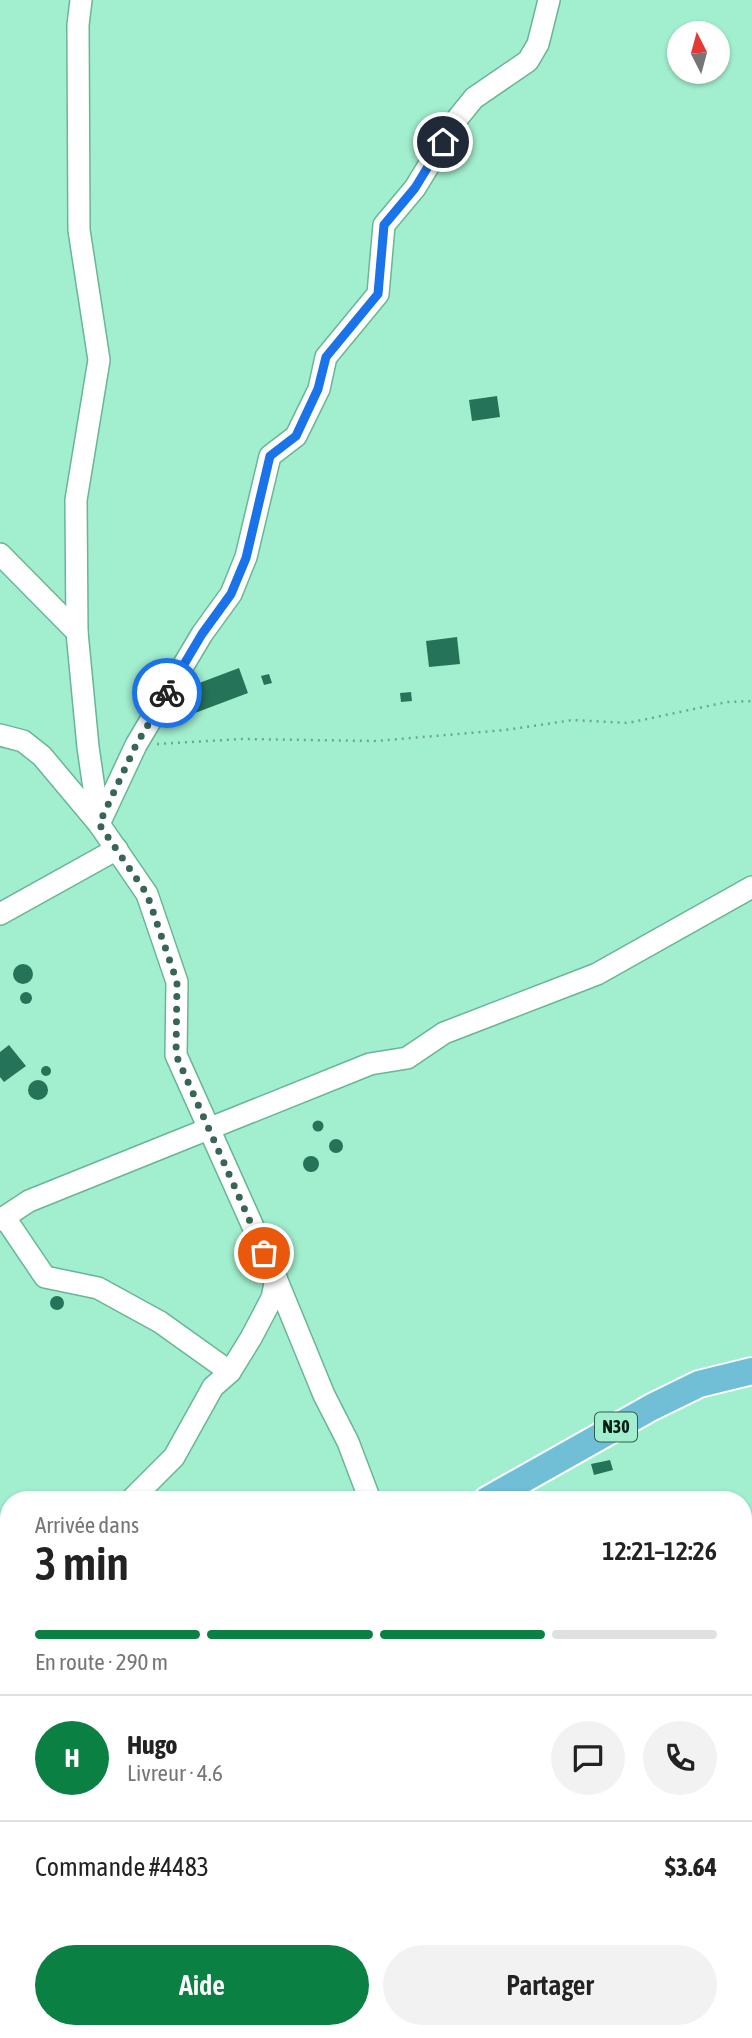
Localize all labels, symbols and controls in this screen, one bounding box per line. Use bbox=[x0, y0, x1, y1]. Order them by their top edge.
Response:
north arrow bbox=[667, 21, 730, 84]
map controls bbox=[667, 21, 730, 84]
pin bbox=[413, 112, 473, 172]
icon: home bbox=[424, 123, 462, 161]
courier bbox=[132, 658, 202, 728]
icon: bike bbox=[148, 674, 186, 712]
pin bbox=[234, 1223, 294, 1283]
icon: bag bbox=[245, 1234, 283, 1272]
road number: N30 bbox=[595, 1412, 637, 1442]
text: Arrivée dans bbox=[35, 1512, 139, 1538]
text: 12:21–12:26 bbox=[602, 1536, 717, 1566]
text: 3 min bbox=[35, 1537, 129, 1590]
text: En route · 290 m bbox=[35, 1649, 168, 1675]
button: chat bbox=[551, 1721, 625, 1795]
button: phone bbox=[643, 1721, 717, 1795]
text: Hugo bbox=[127, 1730, 178, 1760]
text: H bbox=[64, 1743, 80, 1773]
text: Livreur · 4.6 bbox=[127, 1760, 223, 1786]
text: Commande #4483 bbox=[35, 1852, 209, 1882]
text: $3.64 bbox=[665, 1852, 717, 1882]
button: Aide bbox=[35, 1945, 369, 2025]
button: Partager bbox=[383, 1945, 717, 2025]

